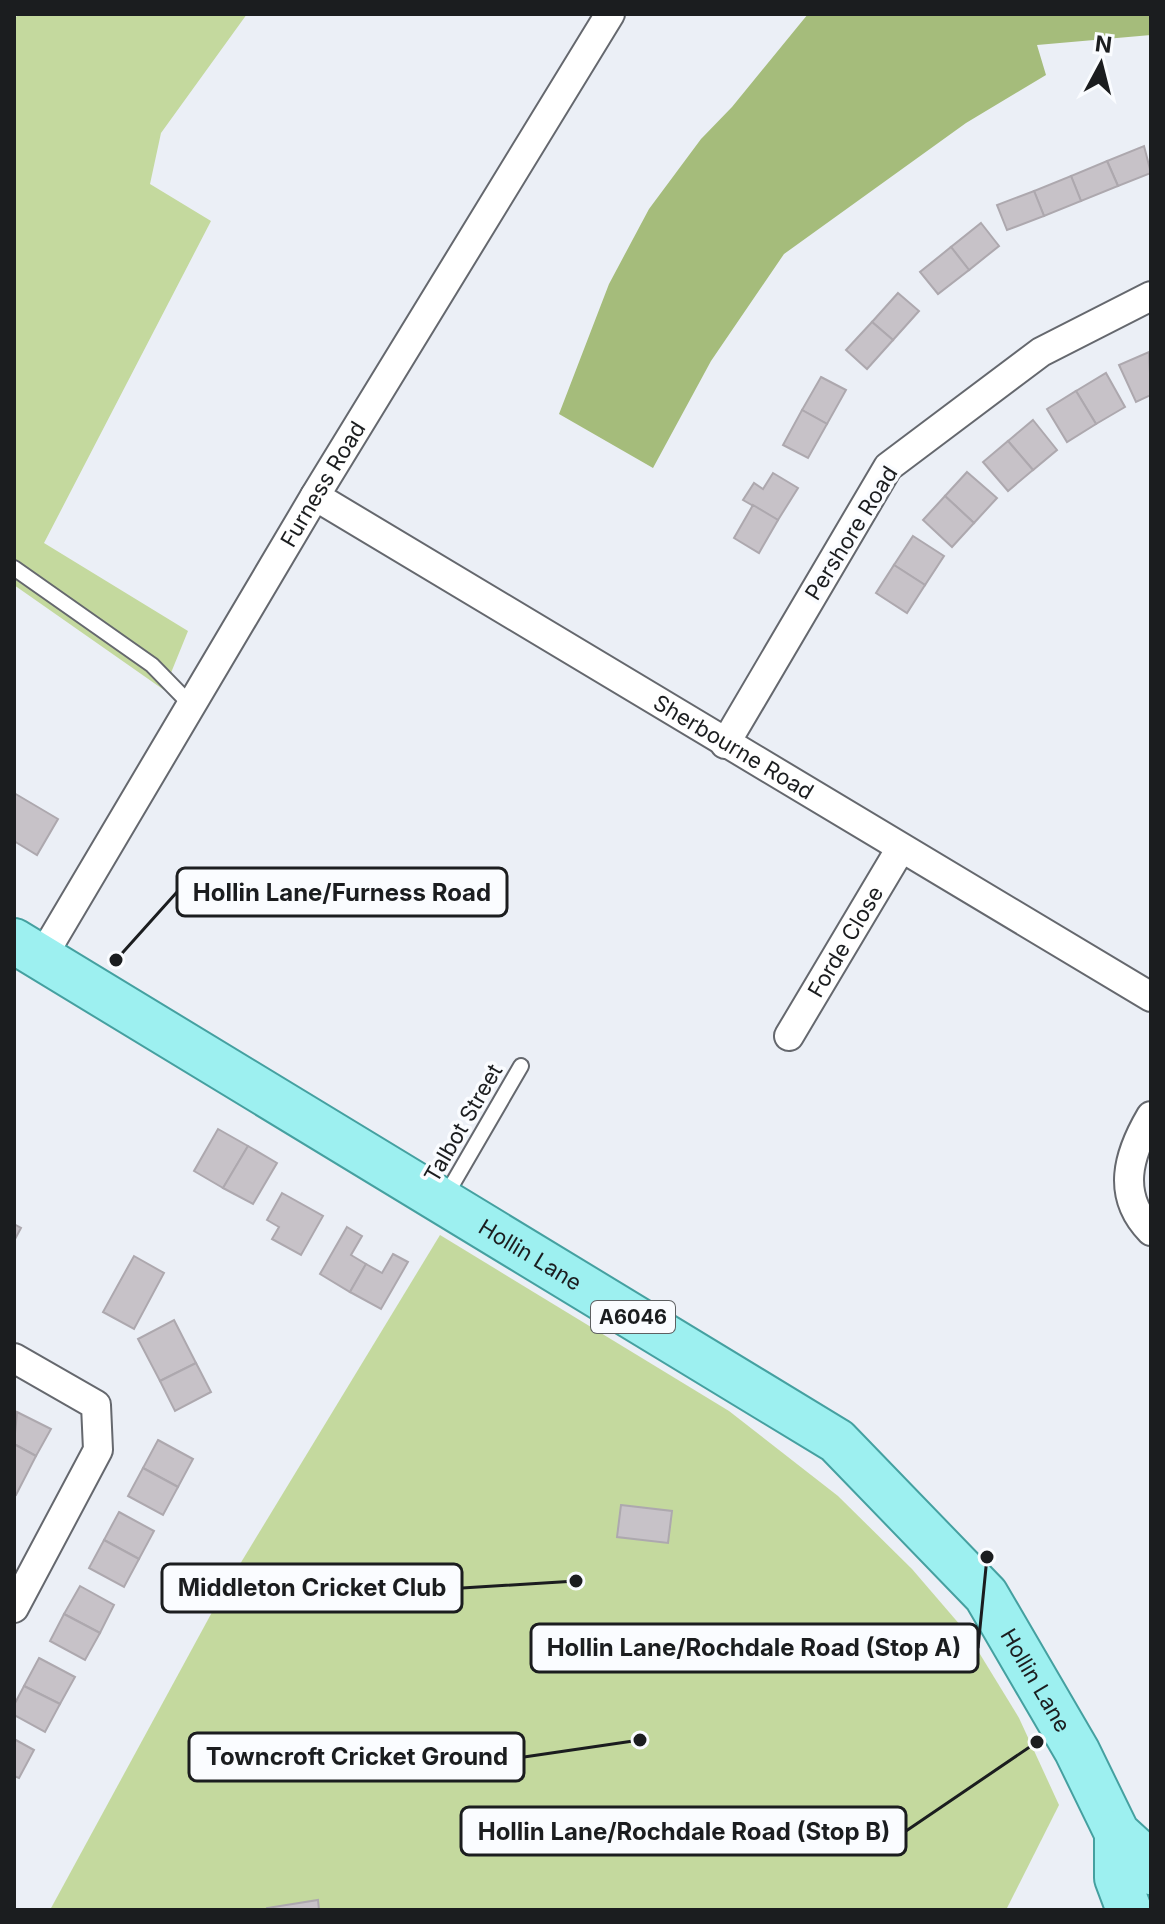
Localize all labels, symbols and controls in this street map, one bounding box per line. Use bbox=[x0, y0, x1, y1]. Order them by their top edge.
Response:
north arrow bbox=[1061, 24, 1141, 104]
text: N bbox=[1094, 30, 1113, 58]
street label: Furness Road bbox=[275, 416, 371, 552]
street label: Pershore Road bbox=[799, 461, 903, 605]
street label: Sherbourne Road bbox=[649, 689, 818, 805]
callout: Hollin Lane/Furness Road bbox=[177, 868, 507, 916]
text: Hollin Lane/Furness Road bbox=[193, 878, 491, 907]
street label: Forde Close bbox=[802, 881, 888, 1002]
street label: Talbot Street bbox=[419, 1059, 507, 1187]
street label: Hollin Lane bbox=[474, 1214, 586, 1296]
road number: A6046 bbox=[591, 1301, 675, 1333]
callout: Middleton Cricket Club bbox=[162, 1564, 462, 1612]
text: Middleton Cricket Club bbox=[178, 1573, 446, 1602]
callout: Hollin Lane/Rochdale Road (Stop A) bbox=[531, 1624, 978, 1672]
street label: Hollin Lane bbox=[995, 1624, 1076, 1737]
text: Hollin Lane/Rochdale Road (Stop A) bbox=[547, 1633, 961, 1662]
callout: Towncroft Cricket Ground bbox=[189, 1733, 524, 1781]
text: Towncroft Cricket Ground bbox=[206, 1742, 508, 1771]
callout: Hollin Lane/Rochdale Road (Stop B) bbox=[461, 1807, 906, 1855]
text: Hollin Lane/Rochdale Road (Stop B) bbox=[478, 1817, 890, 1846]

